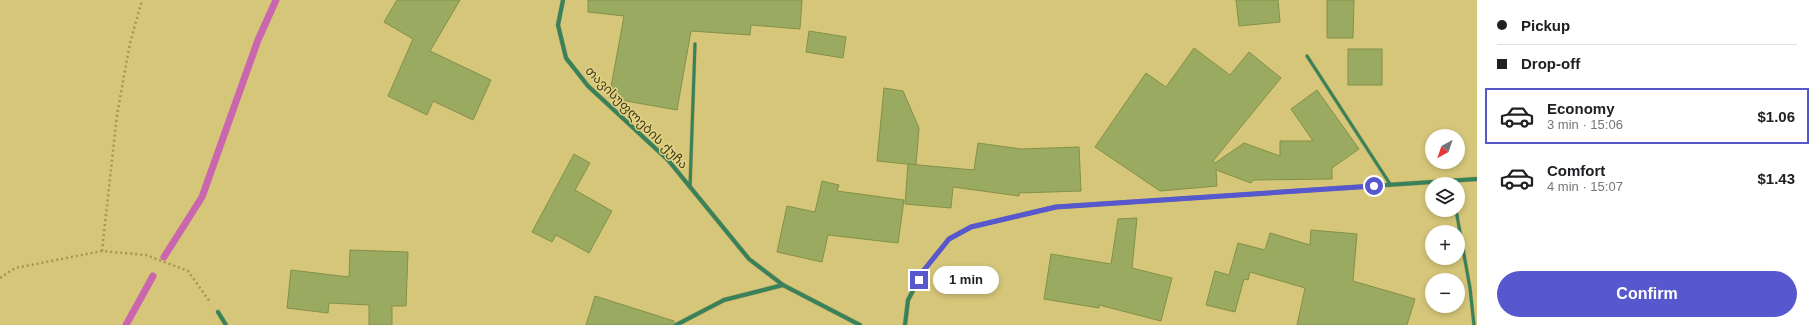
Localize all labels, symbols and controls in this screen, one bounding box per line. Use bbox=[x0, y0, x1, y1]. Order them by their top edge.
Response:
text: Pickup bbox=[1521, 17, 1570, 34]
text: Drop-off bbox=[1521, 55, 1580, 72]
street label: თავისუფლების ქუჩა bbox=[582, 63, 691, 172]
icon: car bbox=[1499, 98, 1535, 134]
text: Economy bbox=[1547, 100, 1615, 117]
text: $1.06 bbox=[1757, 108, 1795, 125]
text: 3 min · 15:06 bbox=[1547, 117, 1623, 132]
north arrow bbox=[1425, 129, 1465, 169]
map controls bbox=[1425, 129, 1465, 313]
icon: car bbox=[1499, 160, 1535, 196]
text: Comfort bbox=[1547, 162, 1605, 179]
text: $1.43 bbox=[1757, 170, 1795, 187]
route start bbox=[1365, 177, 1383, 195]
button: layers bbox=[1425, 177, 1465, 217]
text: 4 min · 15:07 bbox=[1547, 179, 1623, 194]
button: + bbox=[1425, 225, 1465, 265]
callout: 1 min bbox=[933, 266, 999, 294]
route end bbox=[910, 271, 928, 289]
button: Confirm bbox=[1497, 271, 1797, 317]
text: 1 min bbox=[949, 272, 983, 287]
button: − bbox=[1425, 273, 1465, 313]

